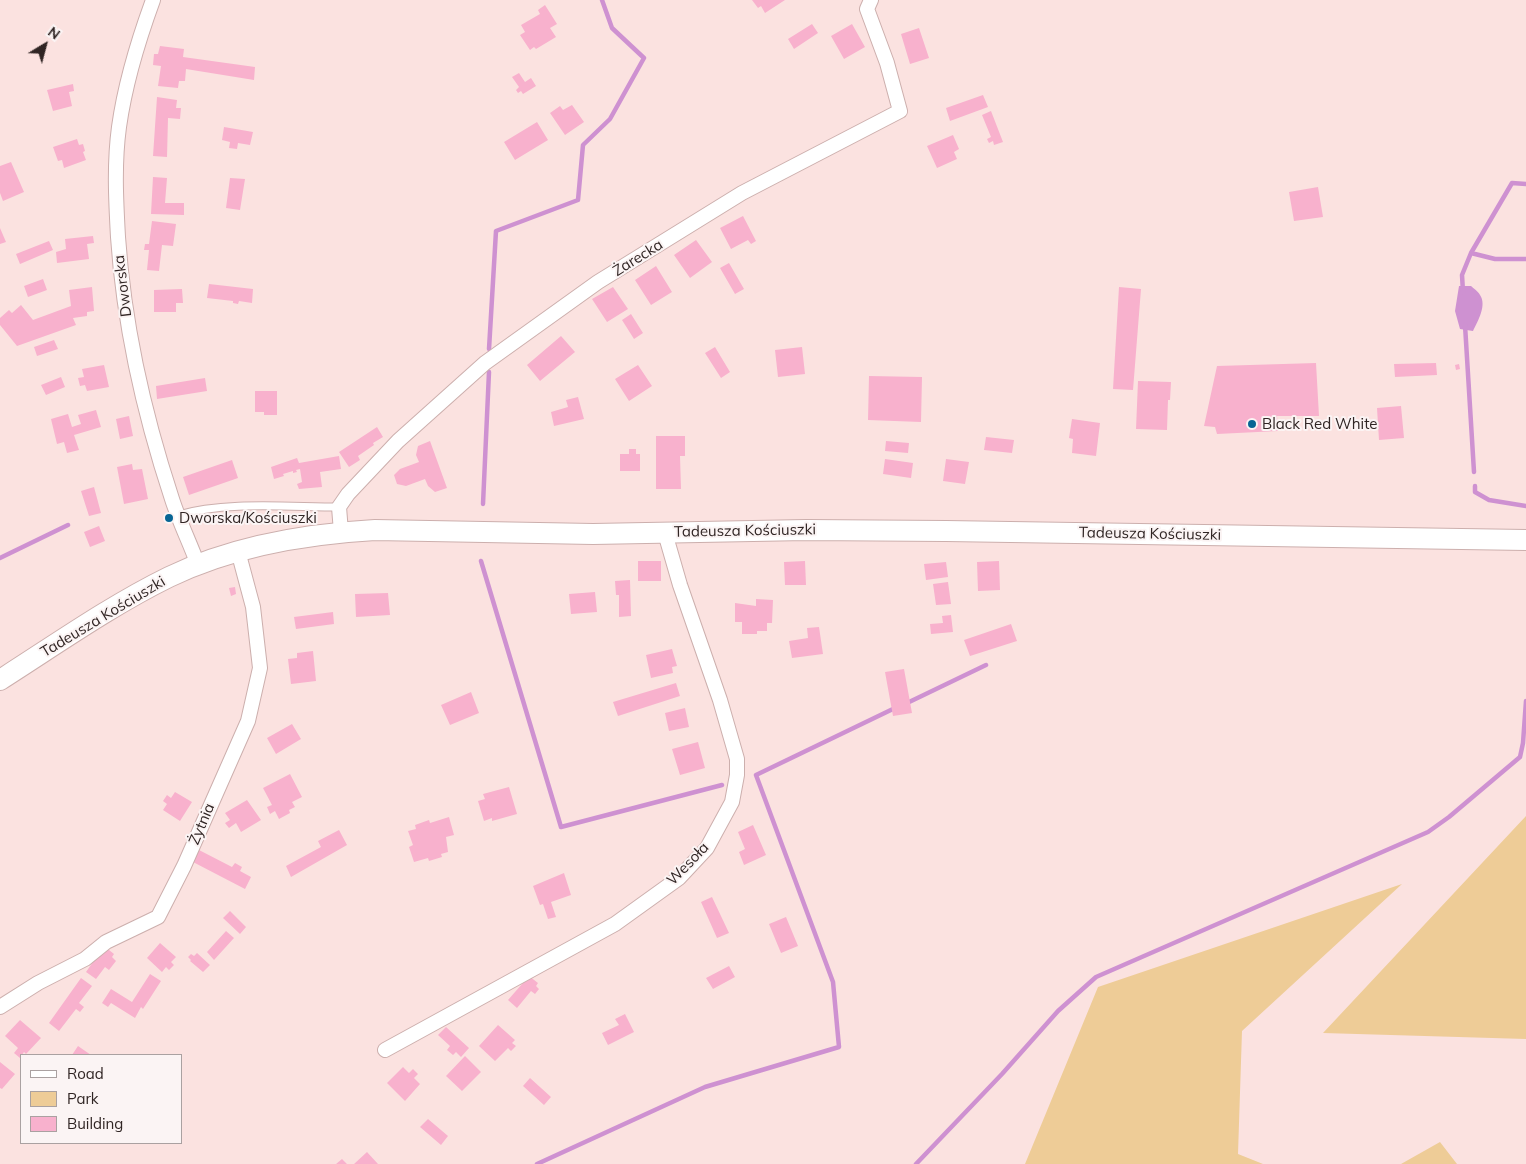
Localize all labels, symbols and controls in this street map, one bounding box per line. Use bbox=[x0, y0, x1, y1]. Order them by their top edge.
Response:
north arrow bbox=[20, 20, 70, 70]
text: N bbox=[44, 23, 64, 43]
street label: Żarecka bbox=[610, 236, 666, 280]
street label: Dworska bbox=[110, 254, 136, 318]
place label: Black Red White bbox=[1262, 415, 1377, 433]
marker: Black Red White bbox=[1246, 418, 1258, 430]
place label: Dworska/Kościuszki bbox=[179, 509, 317, 527]
marker: Dworska/Kościuszki bbox=[163, 512, 175, 524]
street label: Tadeusza Kościuszki bbox=[674, 521, 816, 541]
street label: Tadeusza Kościuszki bbox=[1079, 524, 1221, 544]
street label: Tadeusza Kościuszki bbox=[37, 573, 169, 661]
street label: Żytnia bbox=[185, 801, 219, 847]
street label: Wesoła bbox=[663, 839, 713, 889]
legend bbox=[20, 1054, 182, 1144]
text: Road bbox=[67, 1064, 104, 1083]
text: Park bbox=[67, 1089, 99, 1108]
text: Building bbox=[67, 1114, 123, 1133]

